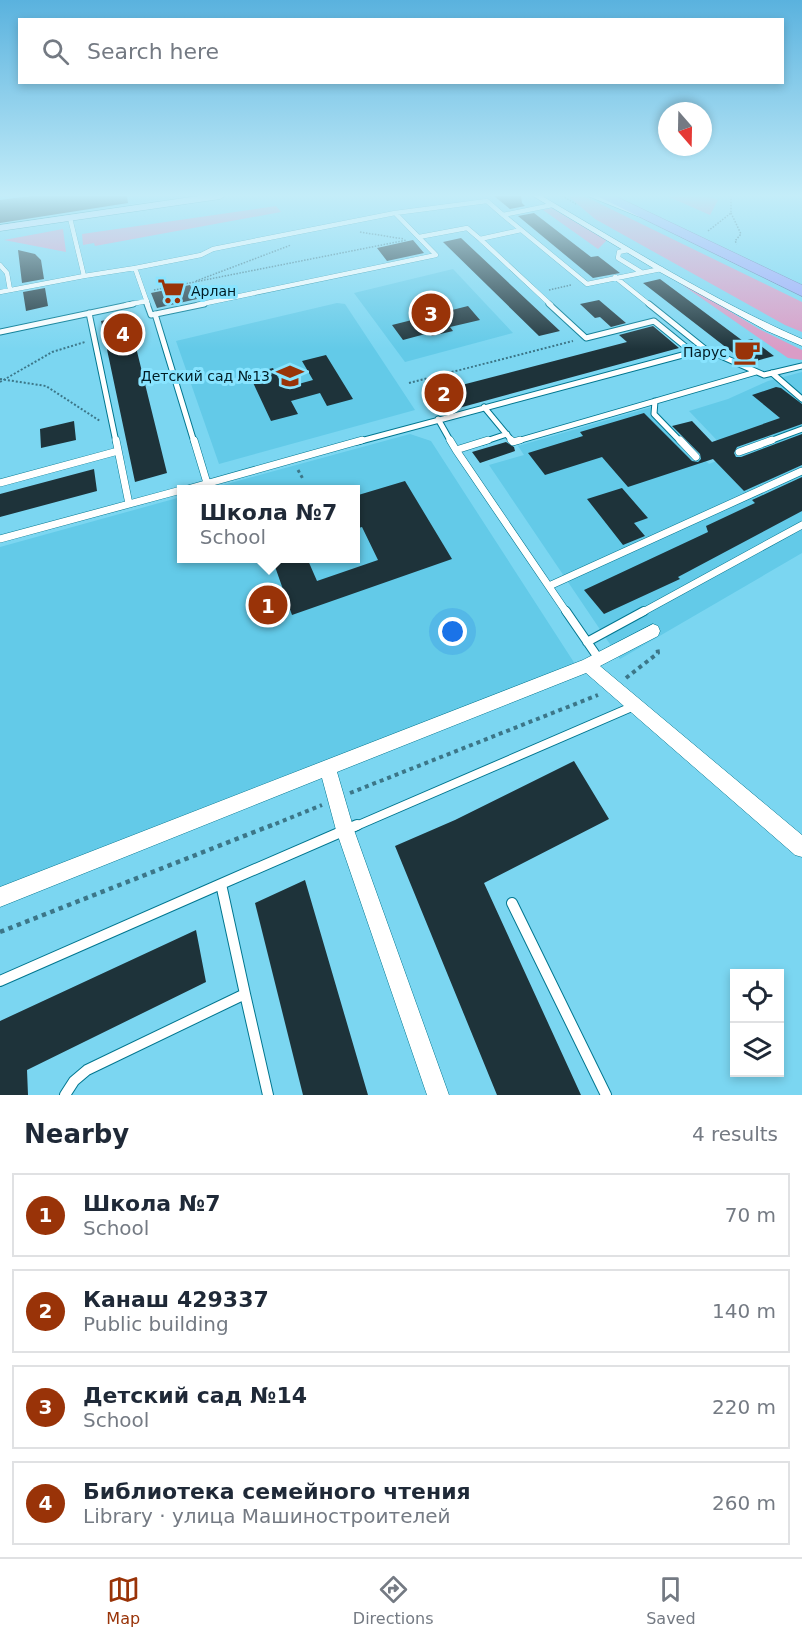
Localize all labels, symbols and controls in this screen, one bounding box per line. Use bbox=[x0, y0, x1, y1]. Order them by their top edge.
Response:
search box bbox=[18, 18, 784, 84]
icon: search bbox=[39, 35, 72, 68]
text: Search here bbox=[87, 39, 219, 64]
north arrow bbox=[658, 102, 712, 156]
supermarket icon: Арлан bbox=[156, 276, 186, 306]
place label: Арлан bbox=[191, 283, 236, 299]
pin: 3 bbox=[412, 290, 450, 336]
pin: 4 bbox=[104, 310, 142, 356]
cafe icon: Парус bbox=[732, 337, 762, 367]
place label: Парус bbox=[683, 344, 727, 360]
school or university icon: Детский сад №13 bbox=[275, 361, 305, 391]
place label: Детский сад №13 bbox=[141, 368, 270, 384]
pin: 2 bbox=[424, 370, 464, 416]
popup bbox=[177, 485, 360, 563]
text: Школа №7 bbox=[200, 500, 337, 525]
text: School bbox=[200, 525, 266, 549]
pin: 1 bbox=[248, 582, 288, 628]
your location bbox=[438, 617, 467, 646]
map controls bbox=[730, 969, 784, 1077]
button: locate bbox=[730, 969, 784, 1023]
button: layers bbox=[730, 1023, 784, 1077]
text: Nearby bbox=[24, 1119, 129, 1149]
text: 4 results bbox=[692, 1122, 778, 1146]
text: Школа №7 bbox=[83, 1191, 221, 1216]
text: 1 bbox=[39, 1203, 52, 1227]
text: 70 m bbox=[725, 1203, 776, 1227]
text: School bbox=[83, 1216, 149, 1240]
text: Канаш 429337 bbox=[83, 1287, 269, 1312]
text: 2 bbox=[39, 1299, 52, 1323]
text: 140 m bbox=[712, 1299, 776, 1323]
text: Public building bbox=[83, 1312, 229, 1336]
text: Детский сад №14 bbox=[83, 1383, 307, 1408]
text: 3 bbox=[39, 1395, 52, 1419]
text: 220 m bbox=[712, 1395, 776, 1419]
text: School bbox=[83, 1408, 149, 1432]
text: Библиотека семейного чтения bbox=[83, 1479, 471, 1504]
text: 4 bbox=[39, 1491, 52, 1515]
text: 260 m bbox=[712, 1491, 776, 1515]
text: Library · улица Машиностроителей bbox=[83, 1504, 451, 1528]
tab: Map bbox=[106, 1573, 140, 1628]
tab: Directions bbox=[353, 1573, 433, 1628]
tab: Saved bbox=[646, 1573, 696, 1628]

